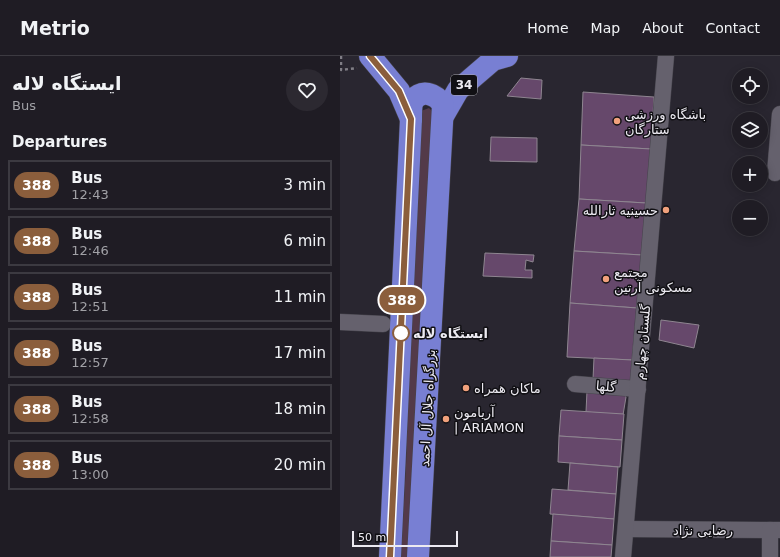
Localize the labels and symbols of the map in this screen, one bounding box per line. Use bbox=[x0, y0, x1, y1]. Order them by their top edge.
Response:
road number: 34 bbox=[451, 75, 477, 95]
place label: باشگاه ورزشی ستارگان bbox=[625, 107, 706, 138]
marker: باشگاه ورزشی ستارگان bbox=[612, 116, 622, 126]
place label: حسینیه ثارالله bbox=[583, 203, 658, 219]
marker: حسینیه ثارالله bbox=[661, 205, 671, 215]
place label: مجتمع مسکونی آرتین bbox=[614, 265, 692, 296]
marker: مجتمع مسکونی آرتین bbox=[601, 274, 611, 284]
line badge: 388 bbox=[379, 287, 425, 313]
street label: گلستان چهارم bbox=[632, 303, 654, 381]
marker: ایستگاه لاله bbox=[392, 324, 410, 342]
place label: ایستگاه لاله bbox=[413, 326, 488, 341]
street label: بزرگراه جلال آل احمد bbox=[416, 349, 439, 467]
street label: گلها bbox=[595, 378, 618, 396]
place label: ماکان همراه bbox=[474, 381, 541, 397]
marker: ماکان همراه bbox=[461, 383, 471, 393]
place label: آریامون | ARIAMON bbox=[454, 404, 524, 435]
marker: آریامون | ARIAMON bbox=[441, 414, 451, 424]
street label: رضایی نژاد bbox=[673, 523, 733, 539]
scale bar bbox=[352, 529, 458, 548]

